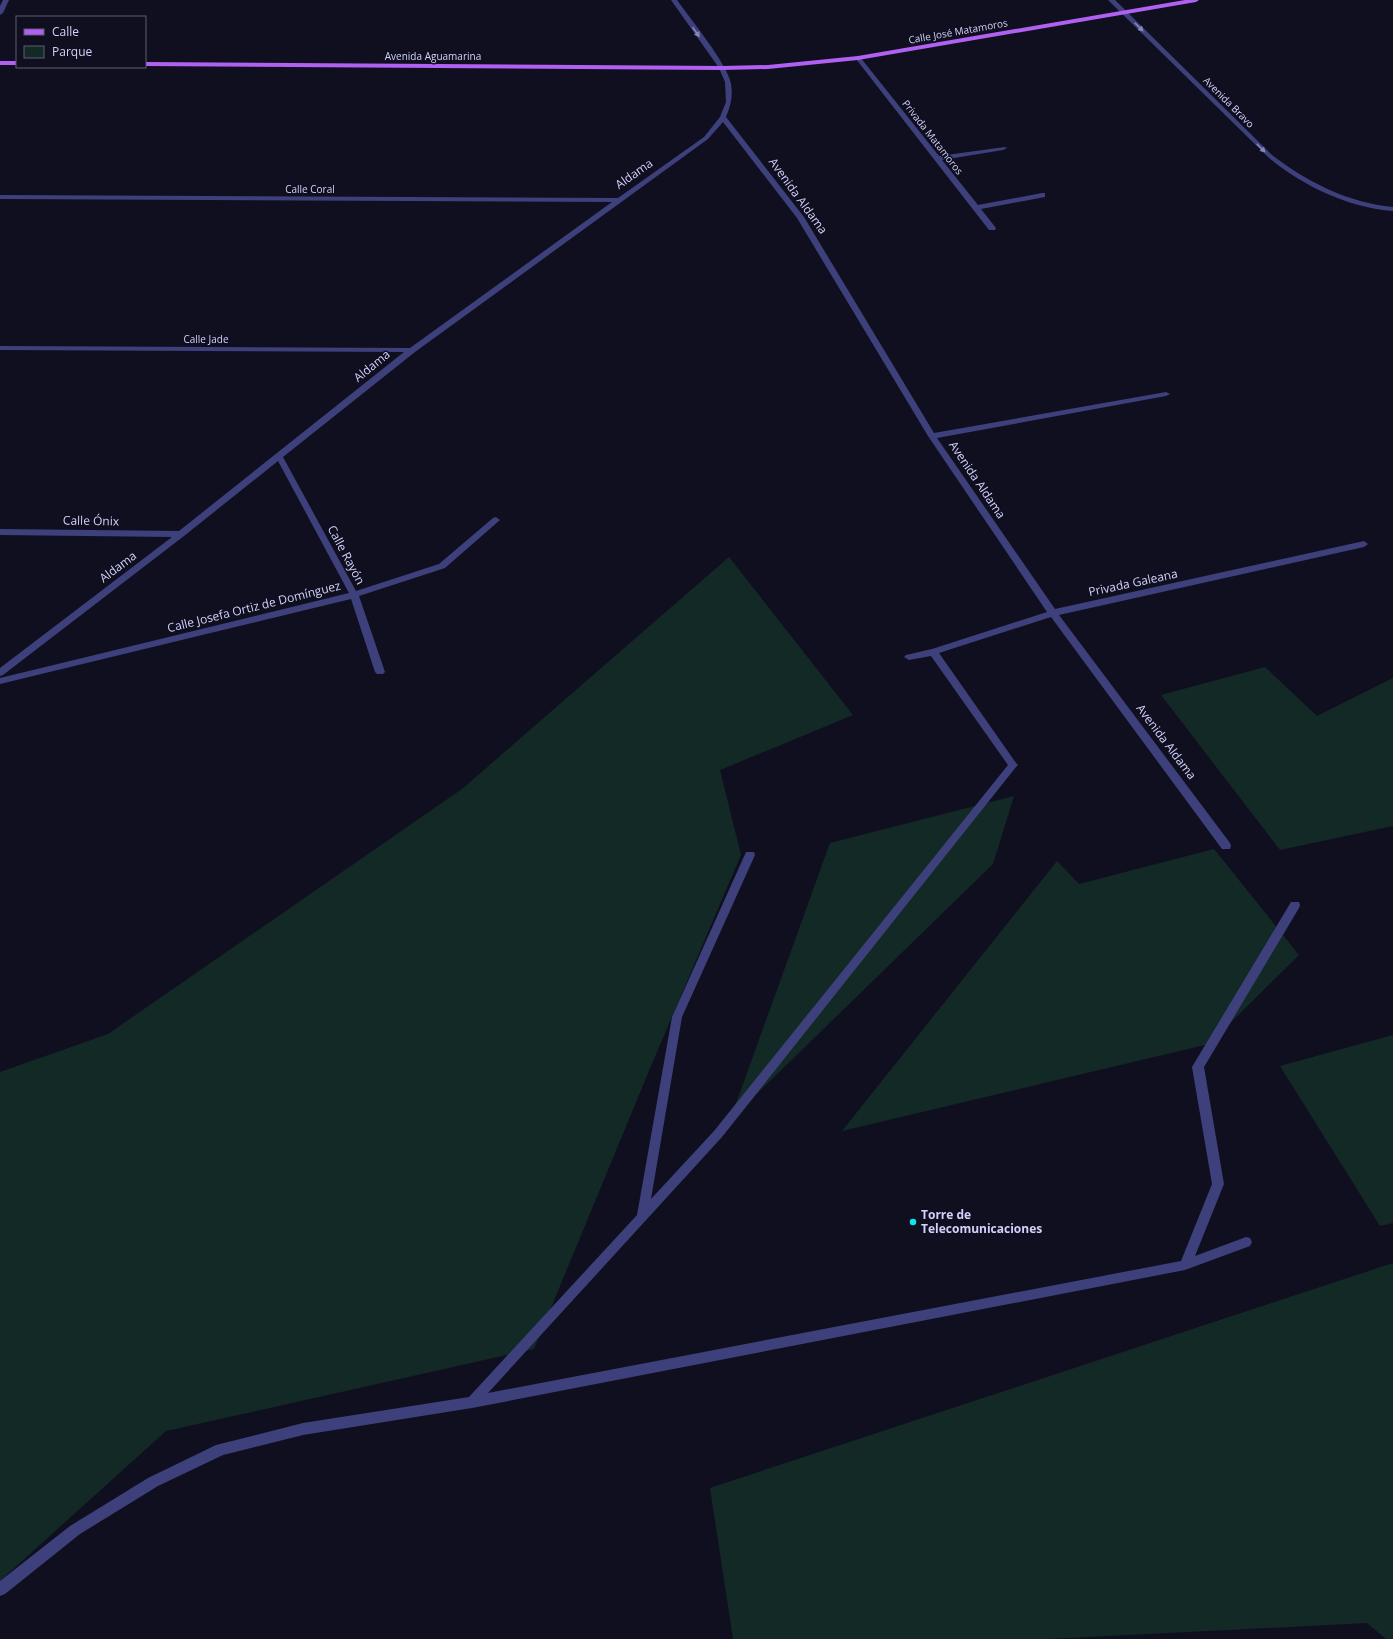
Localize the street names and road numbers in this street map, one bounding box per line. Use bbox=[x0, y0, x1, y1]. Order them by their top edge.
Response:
street label: Calle José Matamoros bbox=[907, 15, 1009, 47]
street label: Avenida Aguamarina bbox=[385, 49, 481, 63]
street label: Avenida Bravo bbox=[1200, 73, 1258, 131]
street label: Privada Matamoros bbox=[899, 97, 967, 177]
street label: Aldama bbox=[611, 154, 656, 193]
street label: Avenida Aldama bbox=[765, 154, 832, 237]
street label: Calle Coral bbox=[285, 182, 335, 196]
street label: Calle Jade bbox=[183, 332, 229, 346]
street label: Aldama bbox=[350, 346, 394, 386]
street label: Avenida Aldama bbox=[945, 438, 1010, 522]
street label: Calle Ónix bbox=[63, 512, 120, 530]
street label: Calle Rayón bbox=[324, 522, 369, 587]
street label: Aldama bbox=[96, 547, 140, 586]
street label: Privada Galeana bbox=[1087, 565, 1179, 600]
street label: Calle Josefa Ortiz de Domínguez bbox=[165, 577, 343, 636]
street label: Avenida Aldama bbox=[1132, 701, 1200, 783]

